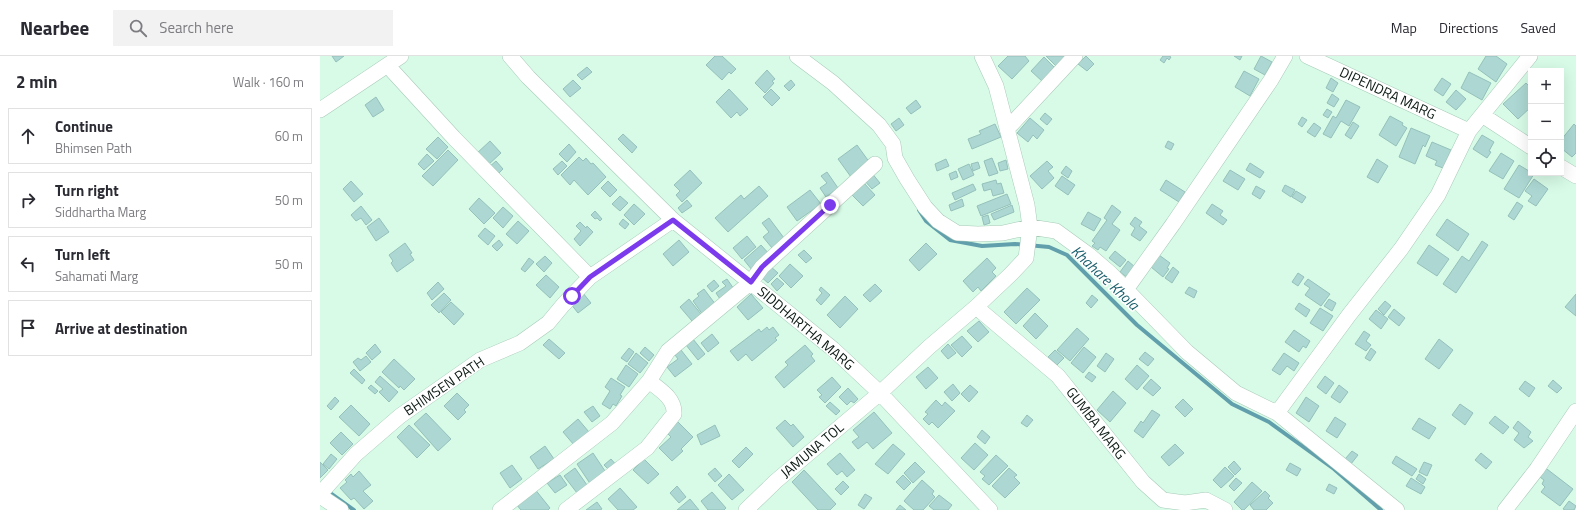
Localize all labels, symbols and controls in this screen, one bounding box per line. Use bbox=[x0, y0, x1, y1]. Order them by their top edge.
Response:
search box bbox=[113, 10, 393, 46]
text: Nearbee bbox=[20, 13, 89, 42]
text: Search here bbox=[159, 16, 234, 39]
icon: search bbox=[127, 17, 149, 39]
text: Map bbox=[1391, 17, 1417, 38]
text: Directions bbox=[1439, 17, 1498, 38]
text: Saved bbox=[1520, 17, 1556, 38]
street label: DIPENDRA MARG bbox=[1336, 61, 1440, 124]
map controls bbox=[1528, 68, 1564, 176]
button: + bbox=[1528, 68, 1564, 104]
text: 2 min bbox=[16, 69, 57, 95]
text: Walk · 160 m bbox=[233, 72, 304, 92]
button: − bbox=[1528, 104, 1564, 140]
text: Continue bbox=[55, 115, 113, 138]
icon: ahead bbox=[17, 125, 39, 147]
text: 60 m bbox=[275, 126, 303, 146]
text: Bhimsen Path bbox=[55, 138, 132, 158]
button: locate bbox=[1528, 140, 1564, 176]
text: Turn right bbox=[55, 179, 119, 202]
icon: right bbox=[17, 189, 39, 211]
text: 50 m bbox=[275, 190, 303, 210]
route end bbox=[821, 196, 839, 214]
text: Siddhartha Marg bbox=[55, 202, 146, 222]
water label: Khahare Khola bbox=[1066, 240, 1146, 316]
text: Turn left bbox=[55, 243, 110, 266]
icon: left bbox=[17, 253, 39, 275]
text: 50 m bbox=[275, 254, 303, 274]
text: Sahamati Marg bbox=[55, 266, 138, 286]
street label: SIDDHARTHA MARG bbox=[753, 281, 859, 375]
route start bbox=[563, 287, 581, 305]
icon: arrive bbox=[17, 317, 39, 339]
text: Arrive at destination bbox=[55, 317, 188, 340]
street label: BHIMSEN PATH bbox=[399, 351, 488, 420]
street label: GUMBA MARG bbox=[1061, 382, 1131, 463]
street label: JAMUNA TOL bbox=[775, 417, 848, 482]

